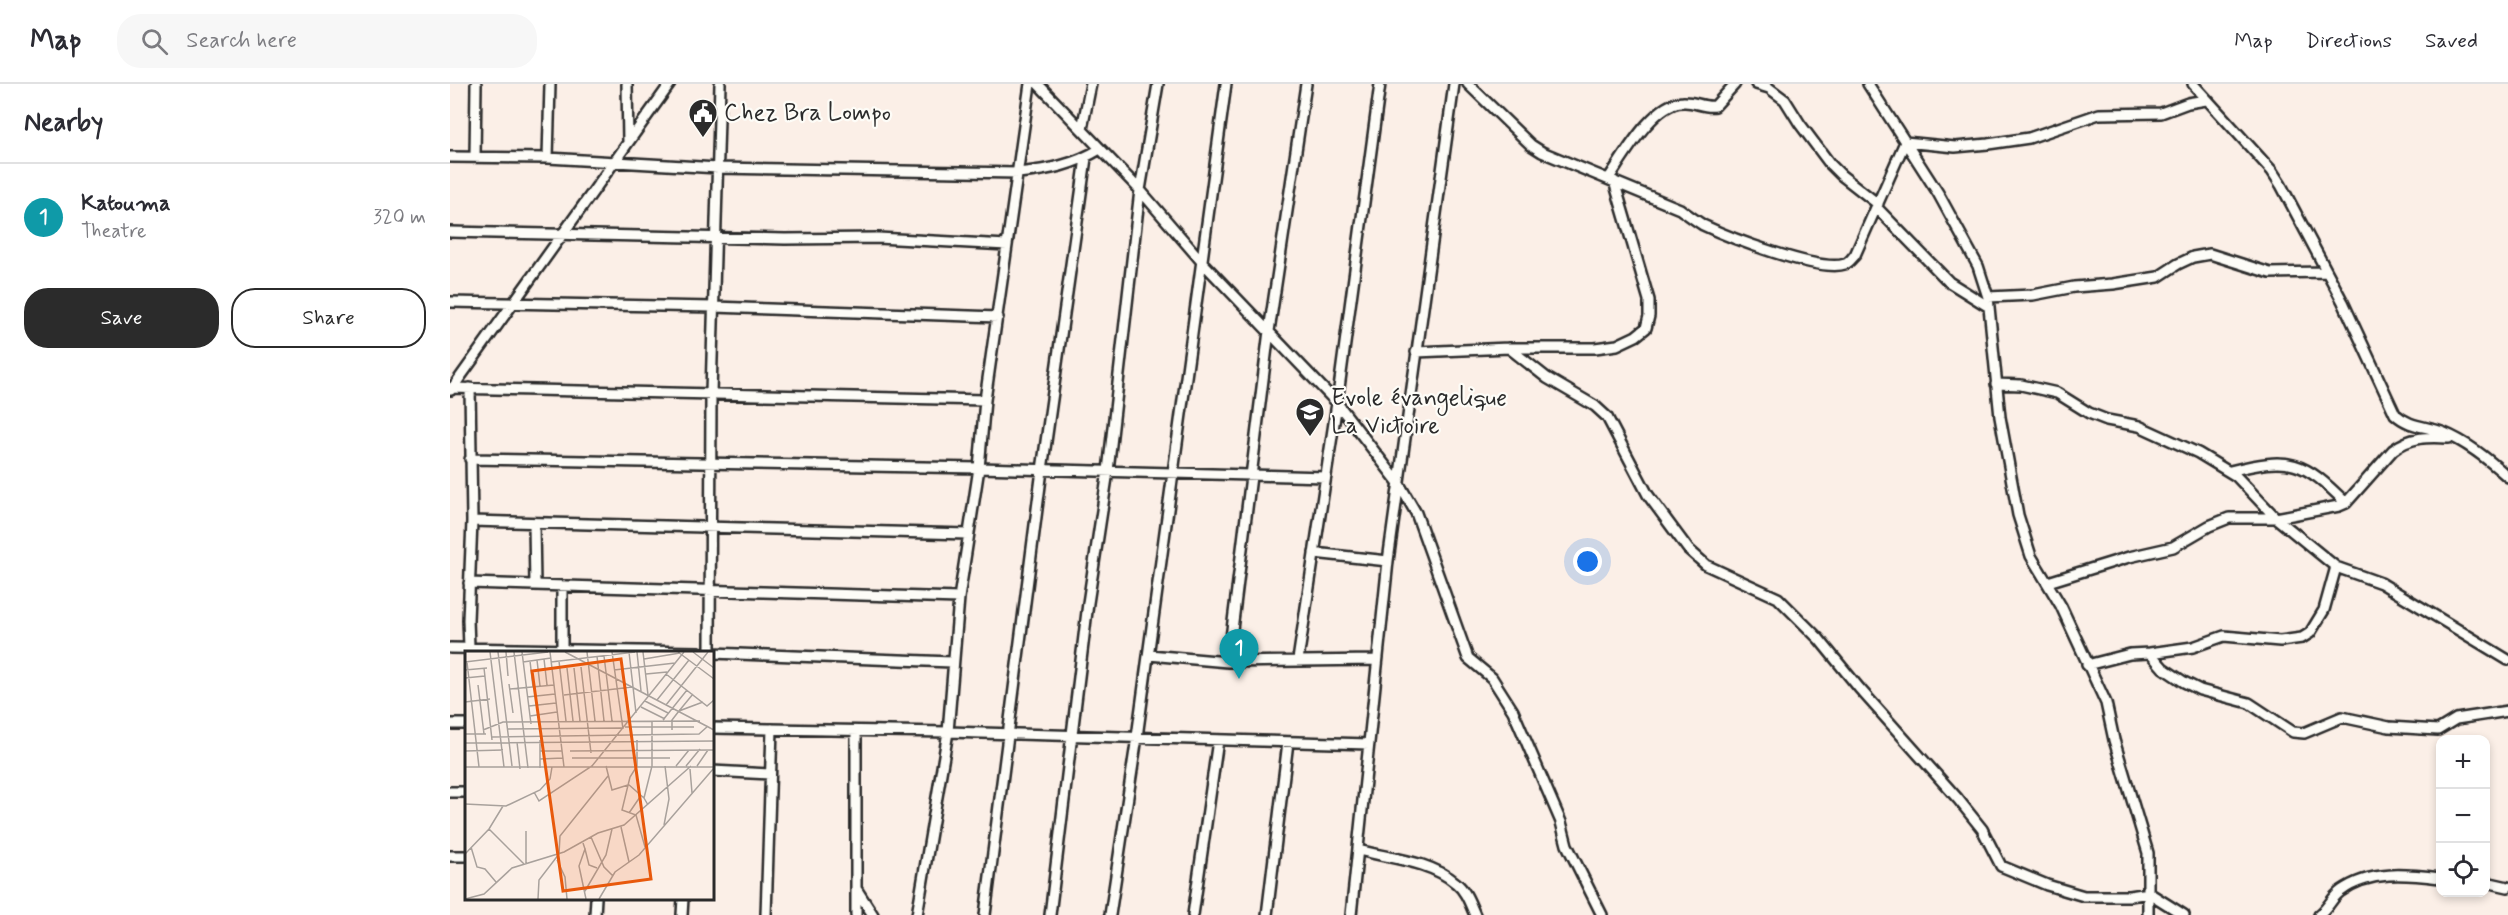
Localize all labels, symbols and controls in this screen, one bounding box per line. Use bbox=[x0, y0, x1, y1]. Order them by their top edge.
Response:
search box bbox=[117, 14, 537, 68]
text: Map bbox=[30, 23, 81, 60]
icon: search bbox=[138, 25, 171, 58]
text: Search here bbox=[186, 27, 297, 55]
text: Map bbox=[2234, 27, 2273, 55]
text: Directions bbox=[2306, 27, 2392, 55]
text: Saved bbox=[2425, 27, 2478, 55]
public building icon: Chez Bra Lompo bbox=[687, 97, 719, 139]
place label: Chez Bra Lompo bbox=[724, 98, 891, 129]
text: Nearby bbox=[24, 106, 103, 140]
text: Katouma bbox=[81, 190, 171, 218]
text: 1 bbox=[39, 204, 48, 231]
text: 320 m bbox=[373, 204, 426, 231]
text: Theatre bbox=[81, 218, 146, 245]
button: Save bbox=[24, 288, 219, 348]
button: Share bbox=[231, 288, 426, 348]
place label: Evole évangelique La Victoire bbox=[1331, 383, 1507, 442]
school or university icon: Evole évangelique La Victoire bbox=[1294, 396, 1326, 438]
your location bbox=[1573, 547, 1602, 576]
pin: 1 bbox=[1220, 630, 1258, 679]
inset map bbox=[465, 651, 714, 900]
map controls bbox=[2436, 735, 2490, 897]
button: + bbox=[2436, 735, 2490, 789]
button: − bbox=[2436, 789, 2490, 843]
button: locate bbox=[2436, 843, 2490, 897]

